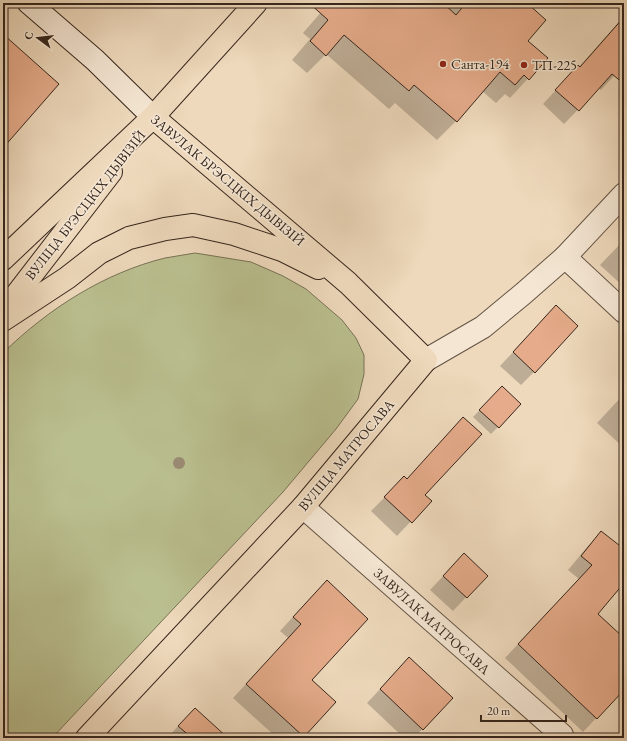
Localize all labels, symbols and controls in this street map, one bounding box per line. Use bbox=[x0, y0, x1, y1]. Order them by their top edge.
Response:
north arrow bbox=[18, 18, 58, 58]
text: С bbox=[21, 30, 36, 41]
place label: Санта-194 bbox=[451, 55, 509, 73]
place label: ТП-225 bbox=[532, 56, 577, 74]
marker: Санта-194 bbox=[438, 59, 448, 69]
marker: ТП-225 bbox=[519, 60, 529, 70]
street label: ЗАВУЛАК БРЭСЦКІХ ДЫВІЗІЙ bbox=[147, 110, 309, 250]
street label: ВУЛІЦА БРЭСЦКІХ ДЫВІЗІЙ bbox=[21, 126, 149, 283]
street label: ВУЛІЦА МАТРОСАВА bbox=[294, 395, 398, 515]
street label: ЗАВУЛАК МАТРОСАВА bbox=[370, 564, 494, 678]
scale bar bbox=[481, 697, 566, 723]
text: 20 m bbox=[487, 703, 511, 719]

